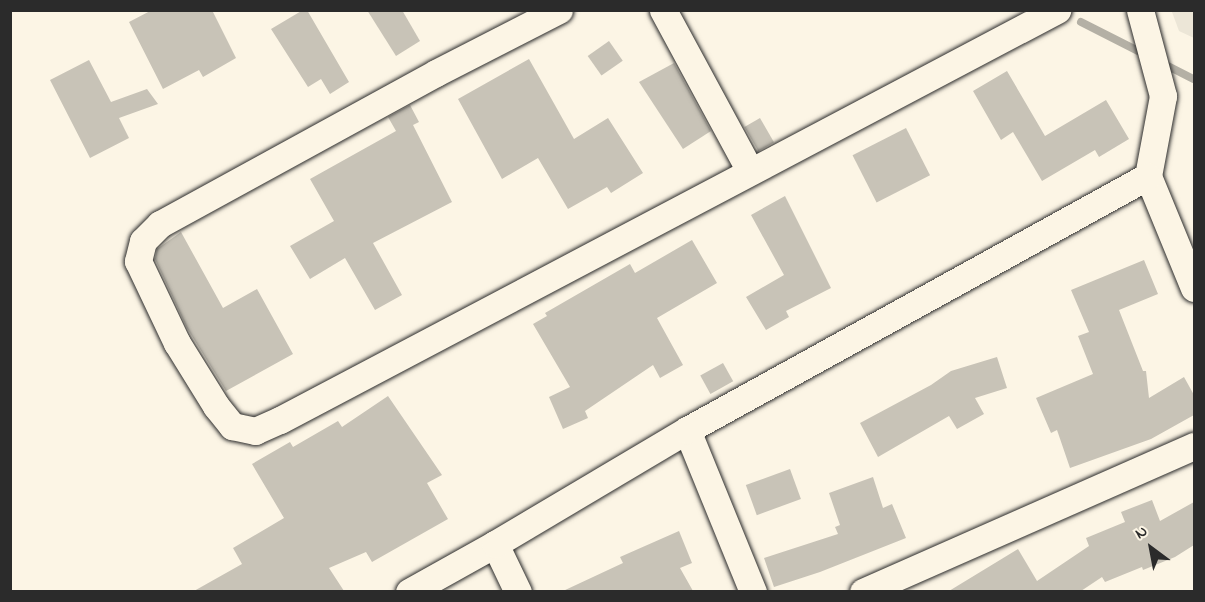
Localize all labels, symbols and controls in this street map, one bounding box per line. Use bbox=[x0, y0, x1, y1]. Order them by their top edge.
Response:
north arrow bbox=[1121, 518, 1181, 578]
text: N bbox=[1131, 520, 1152, 546]

